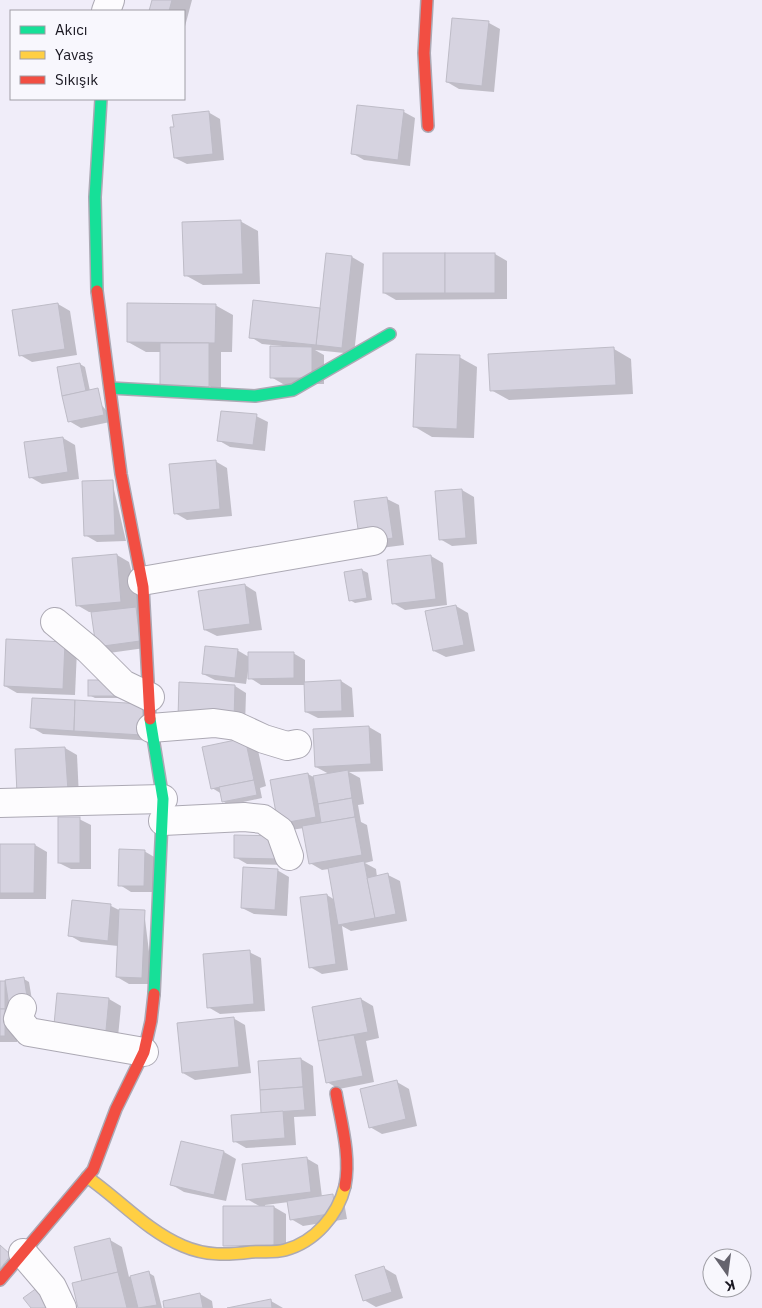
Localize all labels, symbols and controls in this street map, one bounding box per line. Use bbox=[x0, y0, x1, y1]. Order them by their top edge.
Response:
legend bbox=[10, 10, 185, 100]
text: Akıcı bbox=[55, 20, 88, 39]
text: Yavaş bbox=[55, 45, 94, 64]
text: Sıkışık bbox=[55, 70, 98, 89]
north arrow bbox=[702, 1248, 752, 1298]
text: K bbox=[723, 1276, 737, 1296]

